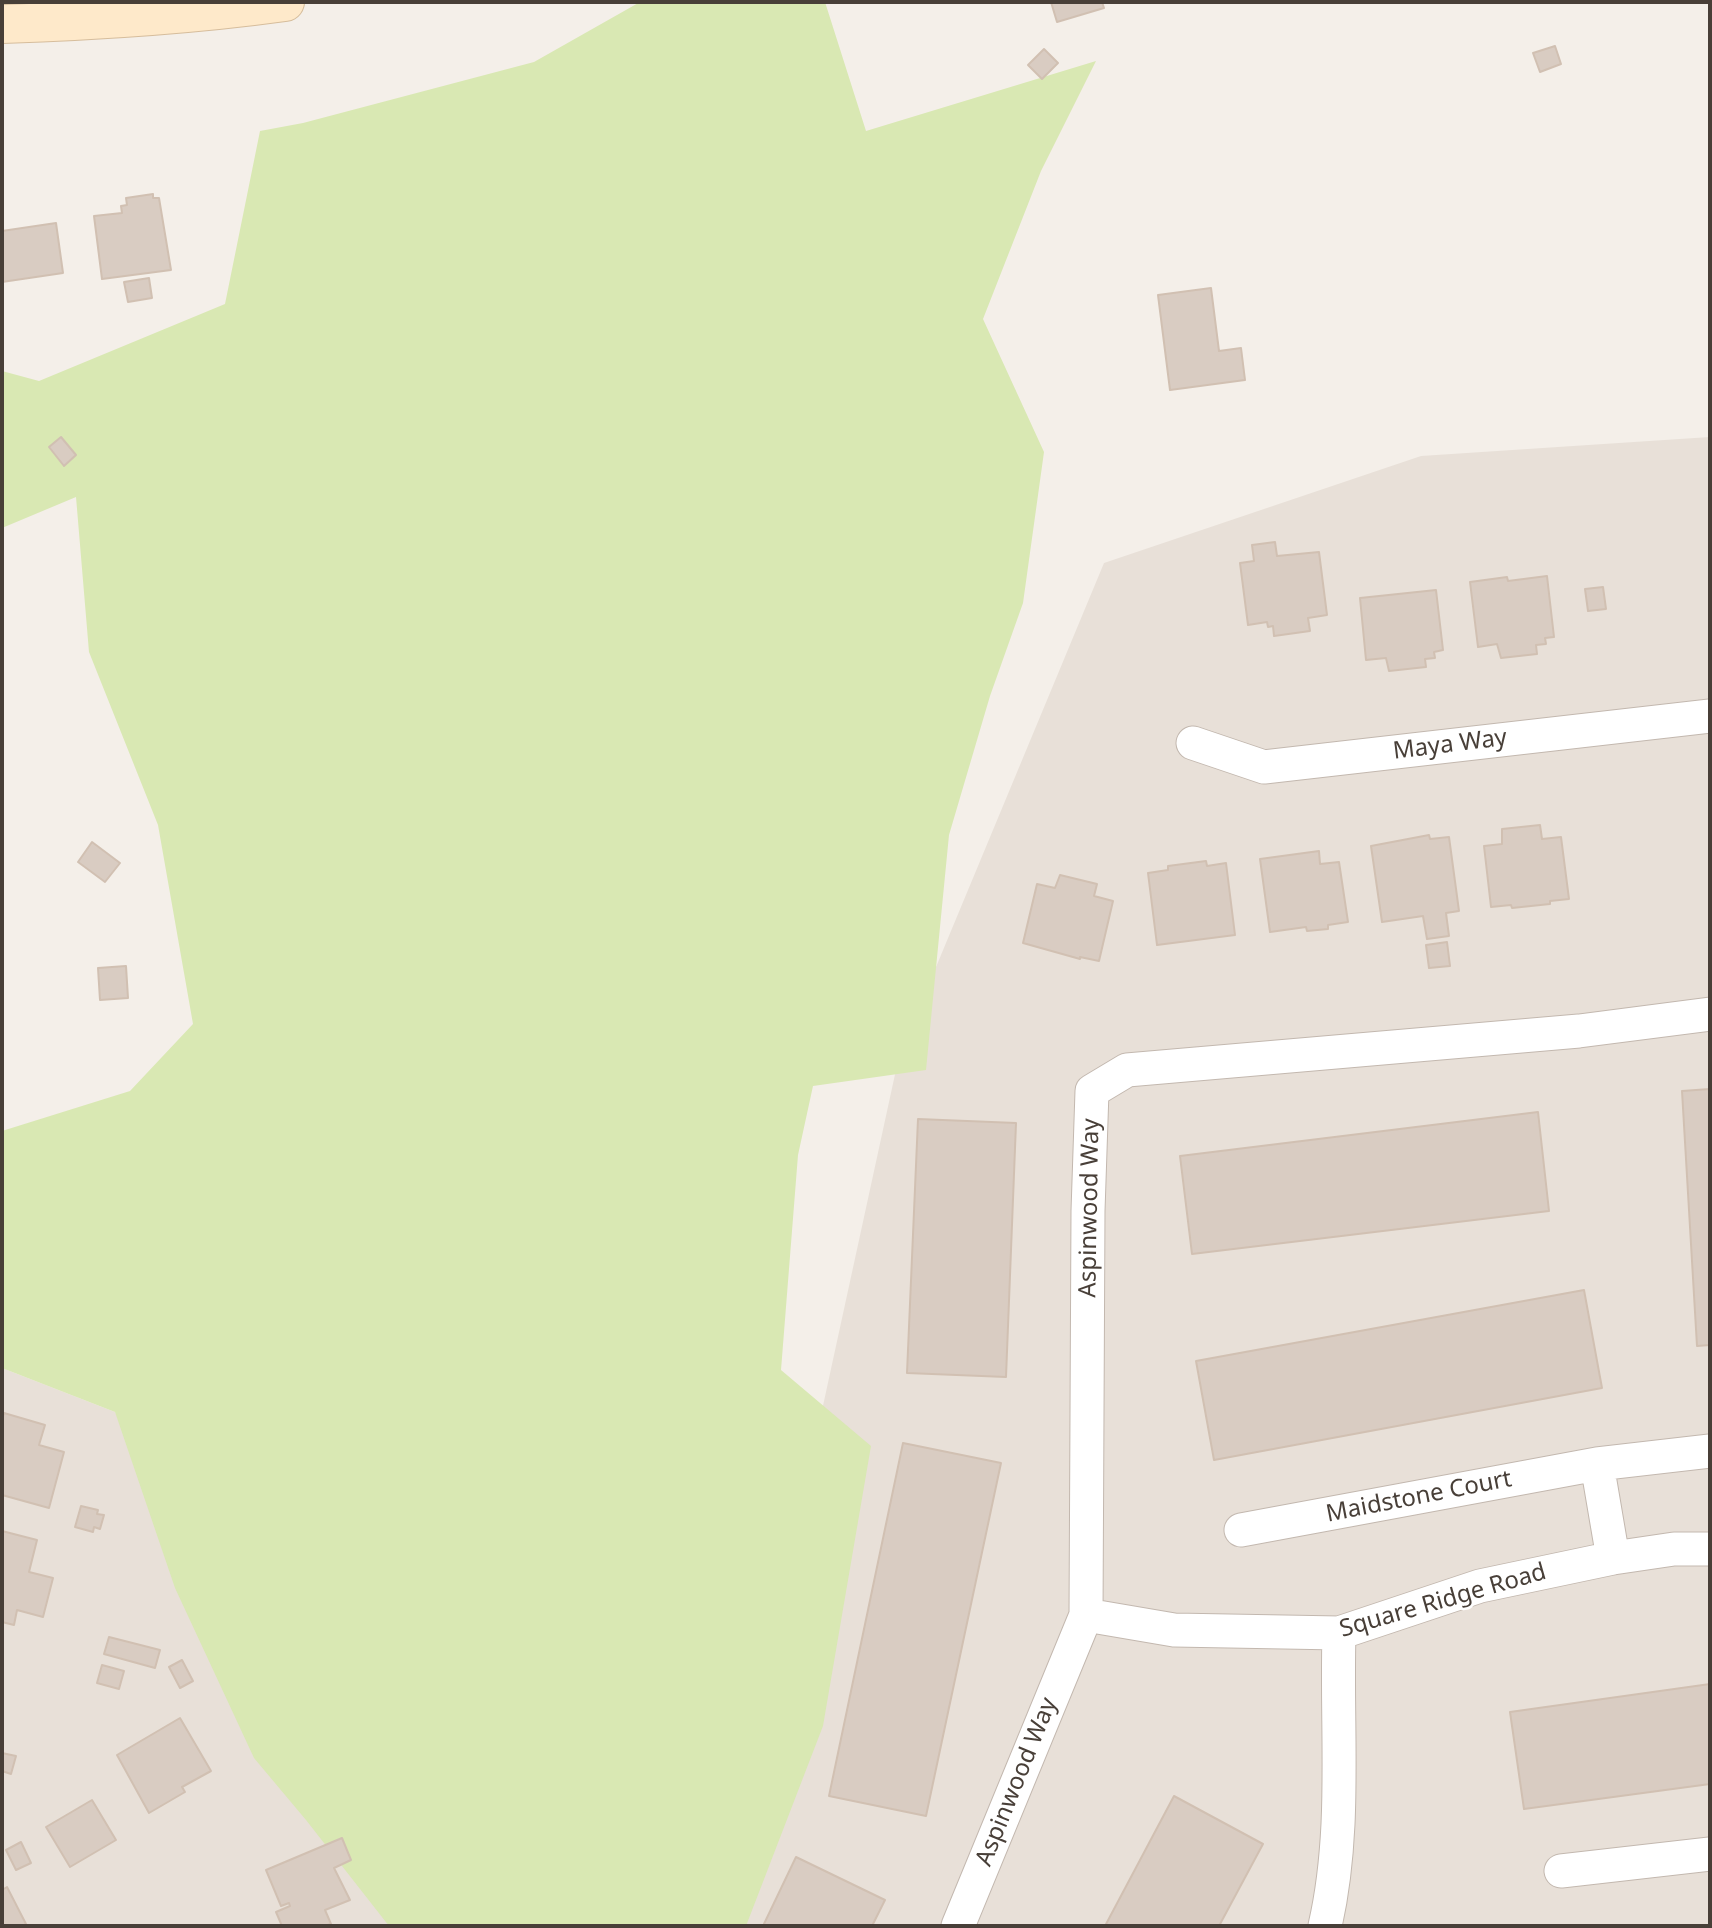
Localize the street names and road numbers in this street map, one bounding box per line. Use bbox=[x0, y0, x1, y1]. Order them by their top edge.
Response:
street label: Maya Way bbox=[1391, 724, 1509, 766]
street label: Aspinwood Way bbox=[1074, 1118, 1106, 1298]
street label: Maidstone Court bbox=[1324, 1465, 1514, 1529]
street label: Square Ridge Road bbox=[1336, 1558, 1550, 1644]
street label: Aspinwood Way bbox=[970, 1694, 1064, 1870]

